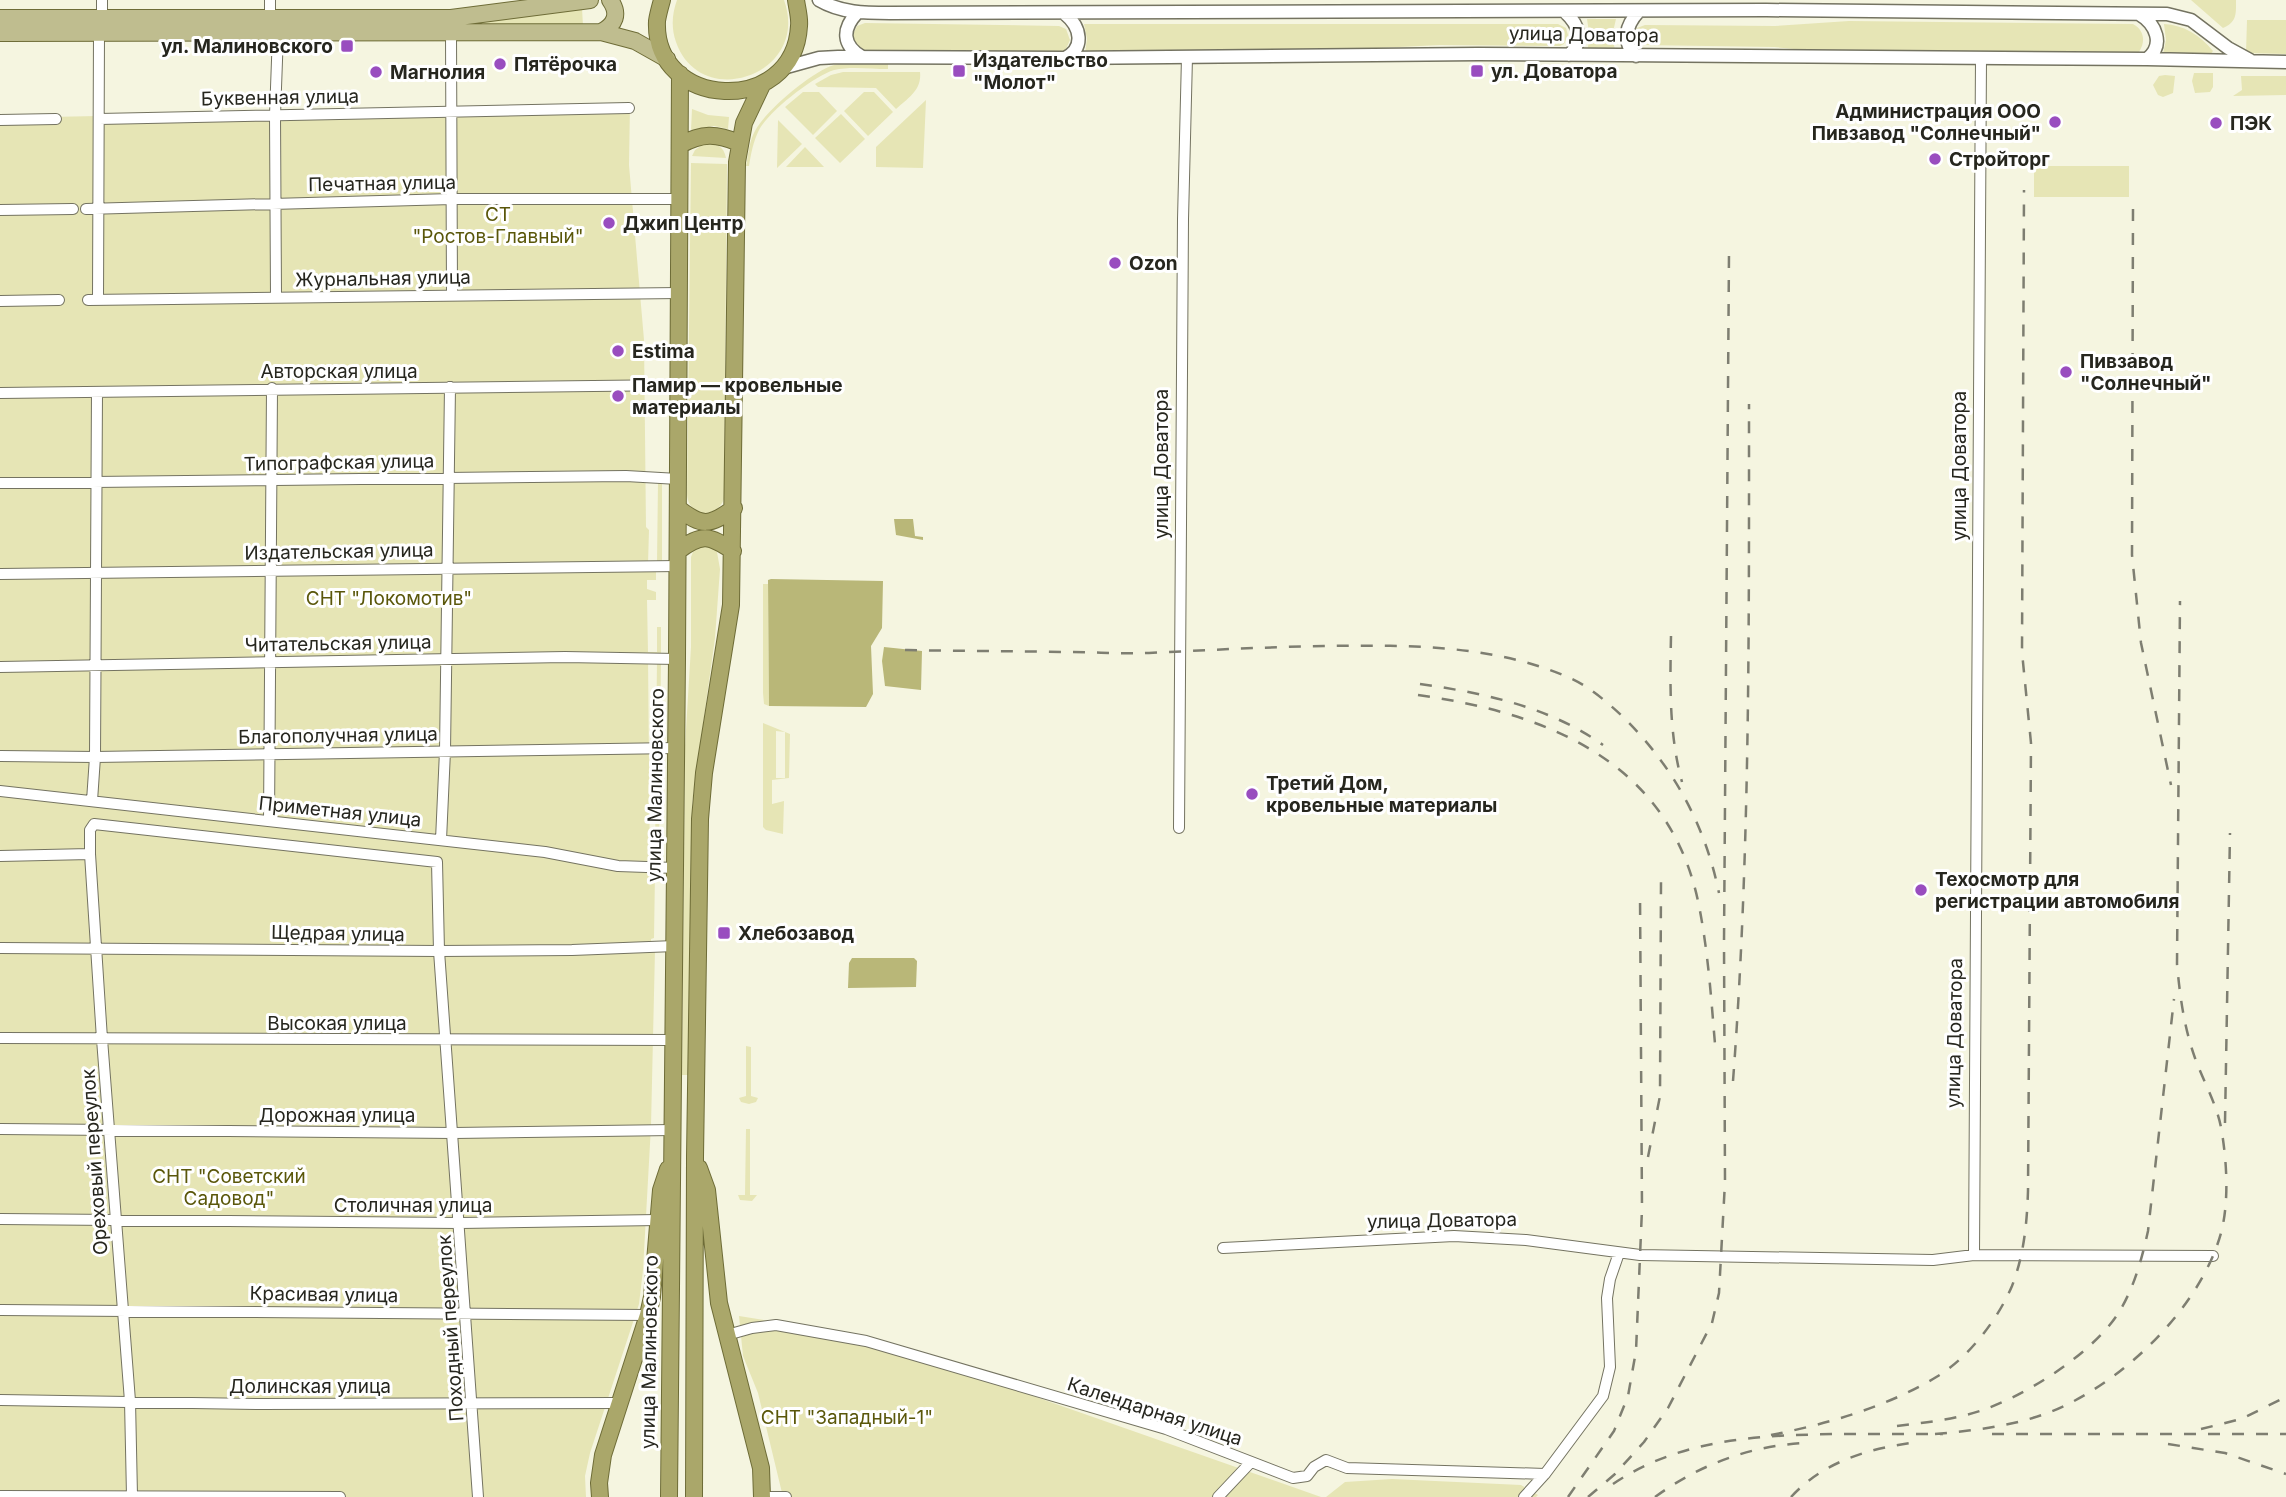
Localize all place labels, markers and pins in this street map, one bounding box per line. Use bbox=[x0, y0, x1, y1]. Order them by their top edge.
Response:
place label: ул. Малиновского bbox=[161, 35, 333, 58]
marker: ул. Малиновского bbox=[339, 38, 355, 54]
place label: Издательство "Молот" bbox=[973, 49, 1108, 94]
place label: Пятёрочка bbox=[514, 53, 617, 76]
marker: Пятёрочка bbox=[492, 56, 508, 72]
place label: ул. Доватора bbox=[1491, 60, 1618, 83]
place label: Магнолия bbox=[390, 61, 485, 84]
marker: Издательство "Молот" bbox=[951, 63, 967, 79]
marker: ул. Доватора bbox=[1469, 63, 1485, 79]
marker: Магнолия bbox=[368, 64, 384, 80]
place label: Администрация ООО Пивзавод "Солнечный" bbox=[1812, 100, 2041, 145]
place label: ПЭК bbox=[2230, 112, 2272, 135]
marker: Администрация ООО Пивзавод "Солнечный" bbox=[2047, 114, 2063, 130]
marker: ПЭК bbox=[2208, 115, 2224, 131]
place label: Стройторг bbox=[1949, 148, 2050, 171]
marker: Стройторг bbox=[1927, 151, 1943, 167]
place label: Джип Центр bbox=[623, 212, 743, 235]
marker: Джип Центр bbox=[601, 215, 617, 231]
place label: Ozon bbox=[1129, 252, 1178, 275]
marker: Ozon bbox=[1107, 255, 1123, 271]
place label: Estima bbox=[632, 340, 695, 363]
marker: Estima bbox=[610, 343, 626, 359]
place label: Пивзавод "Солнечный" bbox=[2080, 350, 2212, 395]
marker: Пивзавод "Солнечный" bbox=[2058, 364, 2074, 380]
place label: Памир — кровельные материалы bbox=[632, 374, 843, 419]
marker: Памир — кровельные материалы bbox=[610, 388, 626, 404]
place label: Третий Дом, кровельные материалы bbox=[1266, 772, 1497, 817]
marker: Третий Дом, кровельные материалы bbox=[1244, 786, 1260, 802]
place label: Техосмотр для регистрации автомобиля bbox=[1935, 868, 2180, 913]
marker: Техосмотр для регистрации автомобиля bbox=[1913, 882, 1929, 898]
place label: Хлебозавод bbox=[738, 922, 855, 945]
marker: Хлебозавод bbox=[716, 925, 732, 941]

